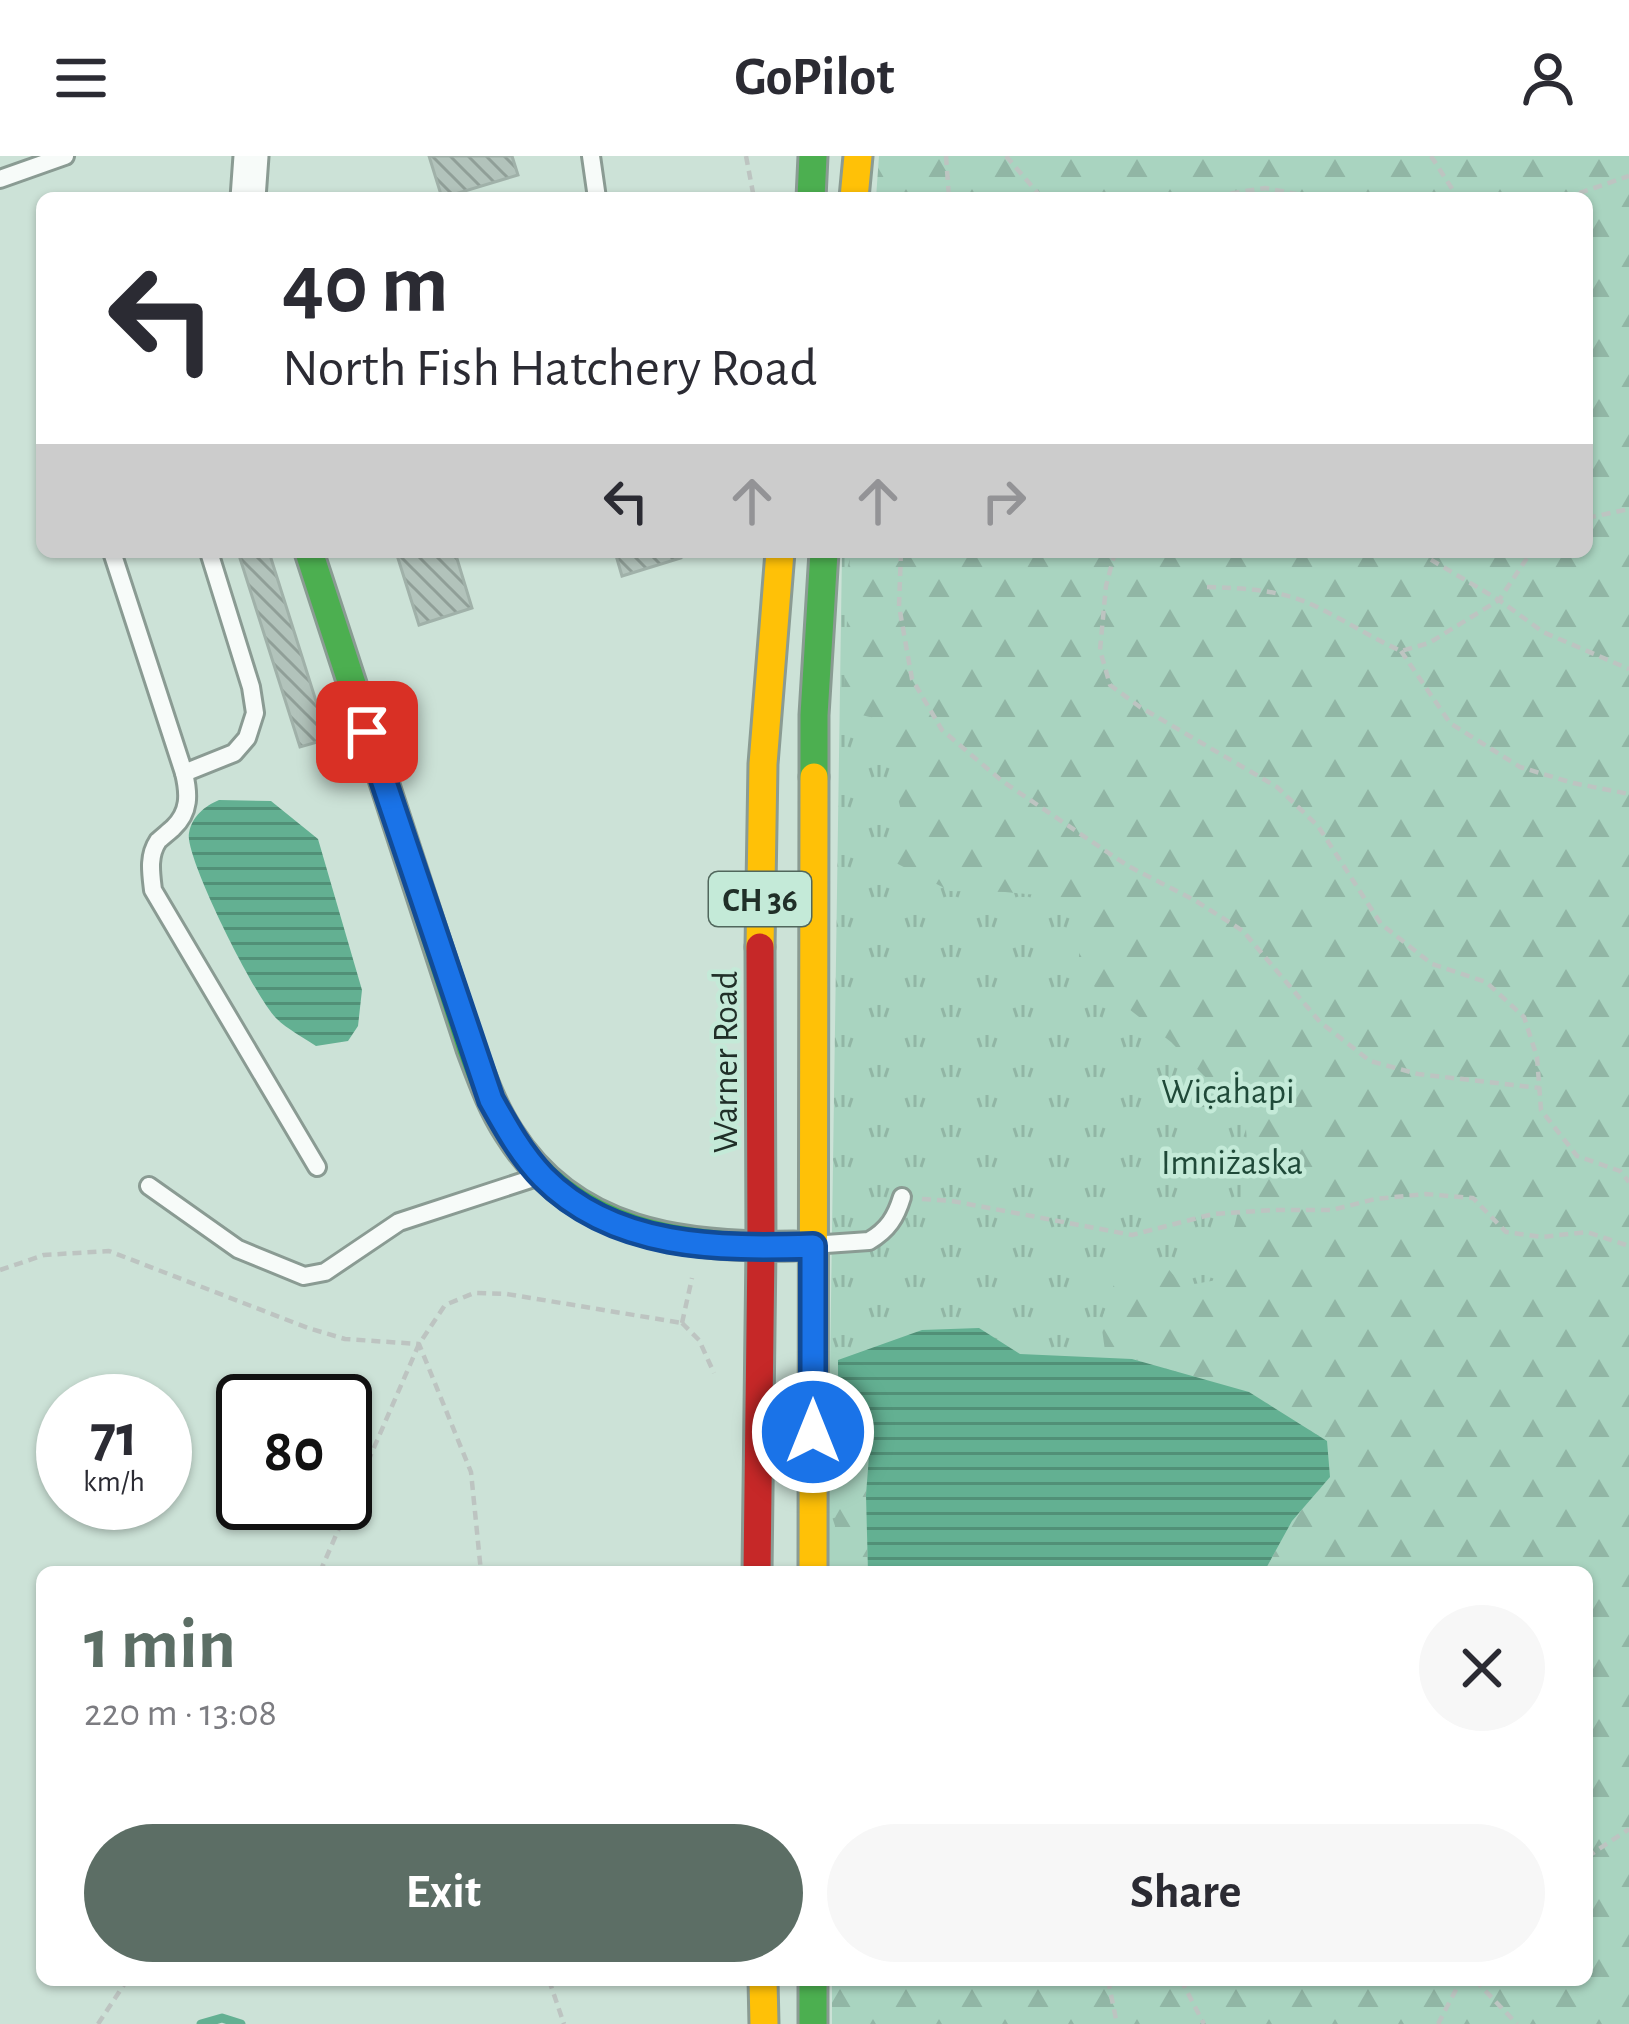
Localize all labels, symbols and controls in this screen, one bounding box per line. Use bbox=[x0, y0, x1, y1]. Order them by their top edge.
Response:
icon: menu bbox=[48, 45, 114, 111]
icon: person bbox=[1515, 45, 1581, 111]
text: GoPilot bbox=[734, 51, 895, 105]
icon: left bbox=[84, 240, 240, 396]
text: 40 m bbox=[282, 244, 449, 328]
text: North Fish Hatchery Road bbox=[282, 342, 817, 396]
icon: left bbox=[593, 468, 659, 534]
icon: ahead bbox=[719, 468, 785, 534]
icon: ahead bbox=[845, 468, 911, 534]
icon: right bbox=[971, 468, 1037, 534]
pin bbox=[316, 681, 418, 783]
icon: arrive bbox=[334, 699, 400, 765]
road number: CH 36 bbox=[709, 872, 811, 926]
street label: Warner Road bbox=[708, 971, 744, 1153]
park label: Wic̣aḣapi bbox=[1161, 1071, 1295, 1110]
park label: Imniżaska bbox=[1161, 1145, 1303, 1181]
position arrow bbox=[750, 1369, 876, 1495]
speed limit sign: 80 bbox=[216, 1374, 372, 1530]
text: 71 bbox=[90, 1407, 138, 1467]
text: km/h bbox=[83, 1467, 145, 1497]
button: close bbox=[1419, 1605, 1545, 1731]
text: 1 min bbox=[84, 1609, 236, 1681]
text: 220 m · 13:08 bbox=[84, 1694, 277, 1733]
button: Exit bbox=[84, 1824, 803, 1962]
button: Share bbox=[827, 1824, 1545, 1962]

